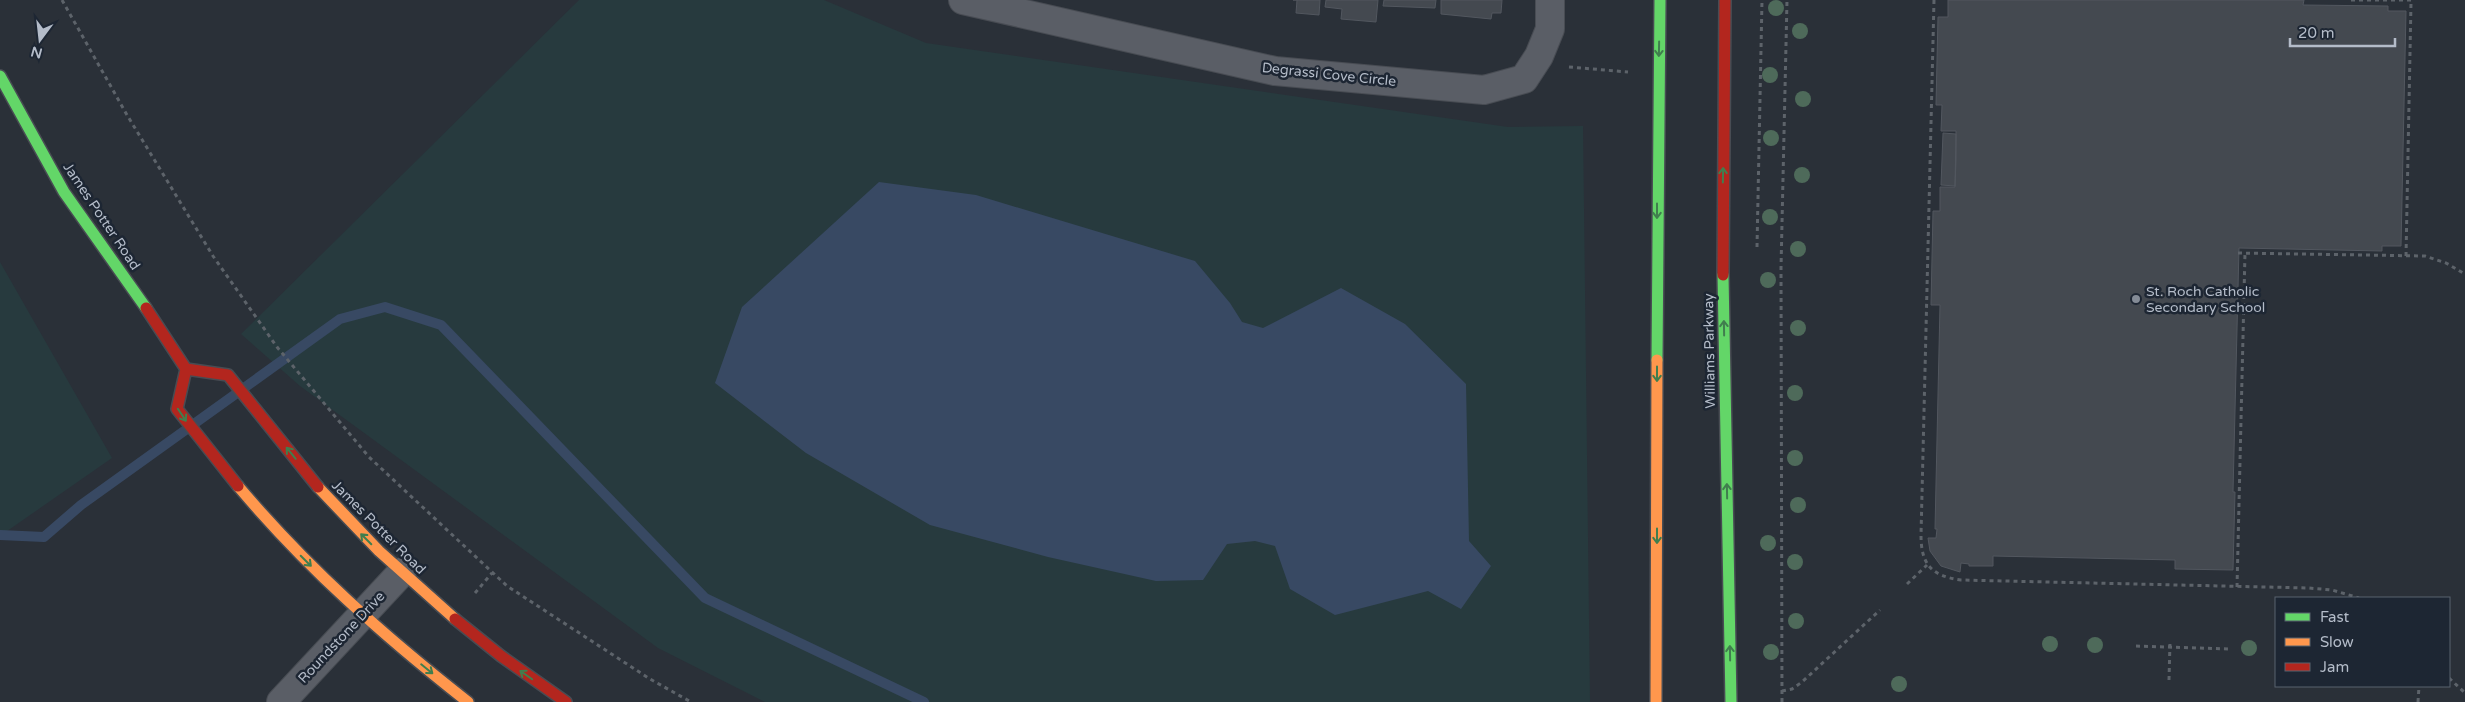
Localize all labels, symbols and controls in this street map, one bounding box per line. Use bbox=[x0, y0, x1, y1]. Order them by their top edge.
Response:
north arrow bbox=[15, 15, 65, 65]
scale bar bbox=[2290, 15, 2395, 47]
text: 20 m bbox=[2298, 24, 2335, 42]
one-way arrow bbox=[1655, 40, 1664, 56]
text: N bbox=[29, 42, 44, 62]
street label: Degrassi Cove Circle bbox=[1261, 59, 1397, 90]
street label: James Potter Road bbox=[59, 159, 144, 273]
one-way arrow bbox=[1718, 167, 1727, 183]
one-way arrow bbox=[1652, 202, 1662, 219]
place label: St. Roch Catholic Secondary School bbox=[2146, 283, 2265, 316]
street label: Williams Parkway bbox=[1700, 293, 1719, 409]
marker: St. Roch Catholic Secondary School bbox=[2130, 293, 2142, 305]
one-way arrow bbox=[1719, 321, 1729, 337]
one-way arrow bbox=[1652, 365, 1662, 381]
one-way arrow bbox=[177, 408, 188, 422]
one-way arrow bbox=[285, 447, 296, 460]
street label: James Potter Road bbox=[328, 477, 429, 578]
one-way arrow bbox=[1722, 483, 1732, 500]
one-way arrow bbox=[1652, 528, 1662, 544]
one-way arrow bbox=[361, 533, 373, 545]
one-way arrow bbox=[299, 555, 311, 567]
street label: Roundstone Drive bbox=[294, 588, 388, 687]
legend bbox=[2275, 597, 2450, 687]
text: Fast bbox=[2320, 608, 2350, 626]
text: Slow bbox=[2320, 633, 2354, 651]
one-way arrow bbox=[1725, 646, 1735, 662]
text: Jam bbox=[2320, 658, 2349, 676]
one-way arrow bbox=[421, 663, 434, 674]
one-way arrow bbox=[519, 669, 533, 680]

